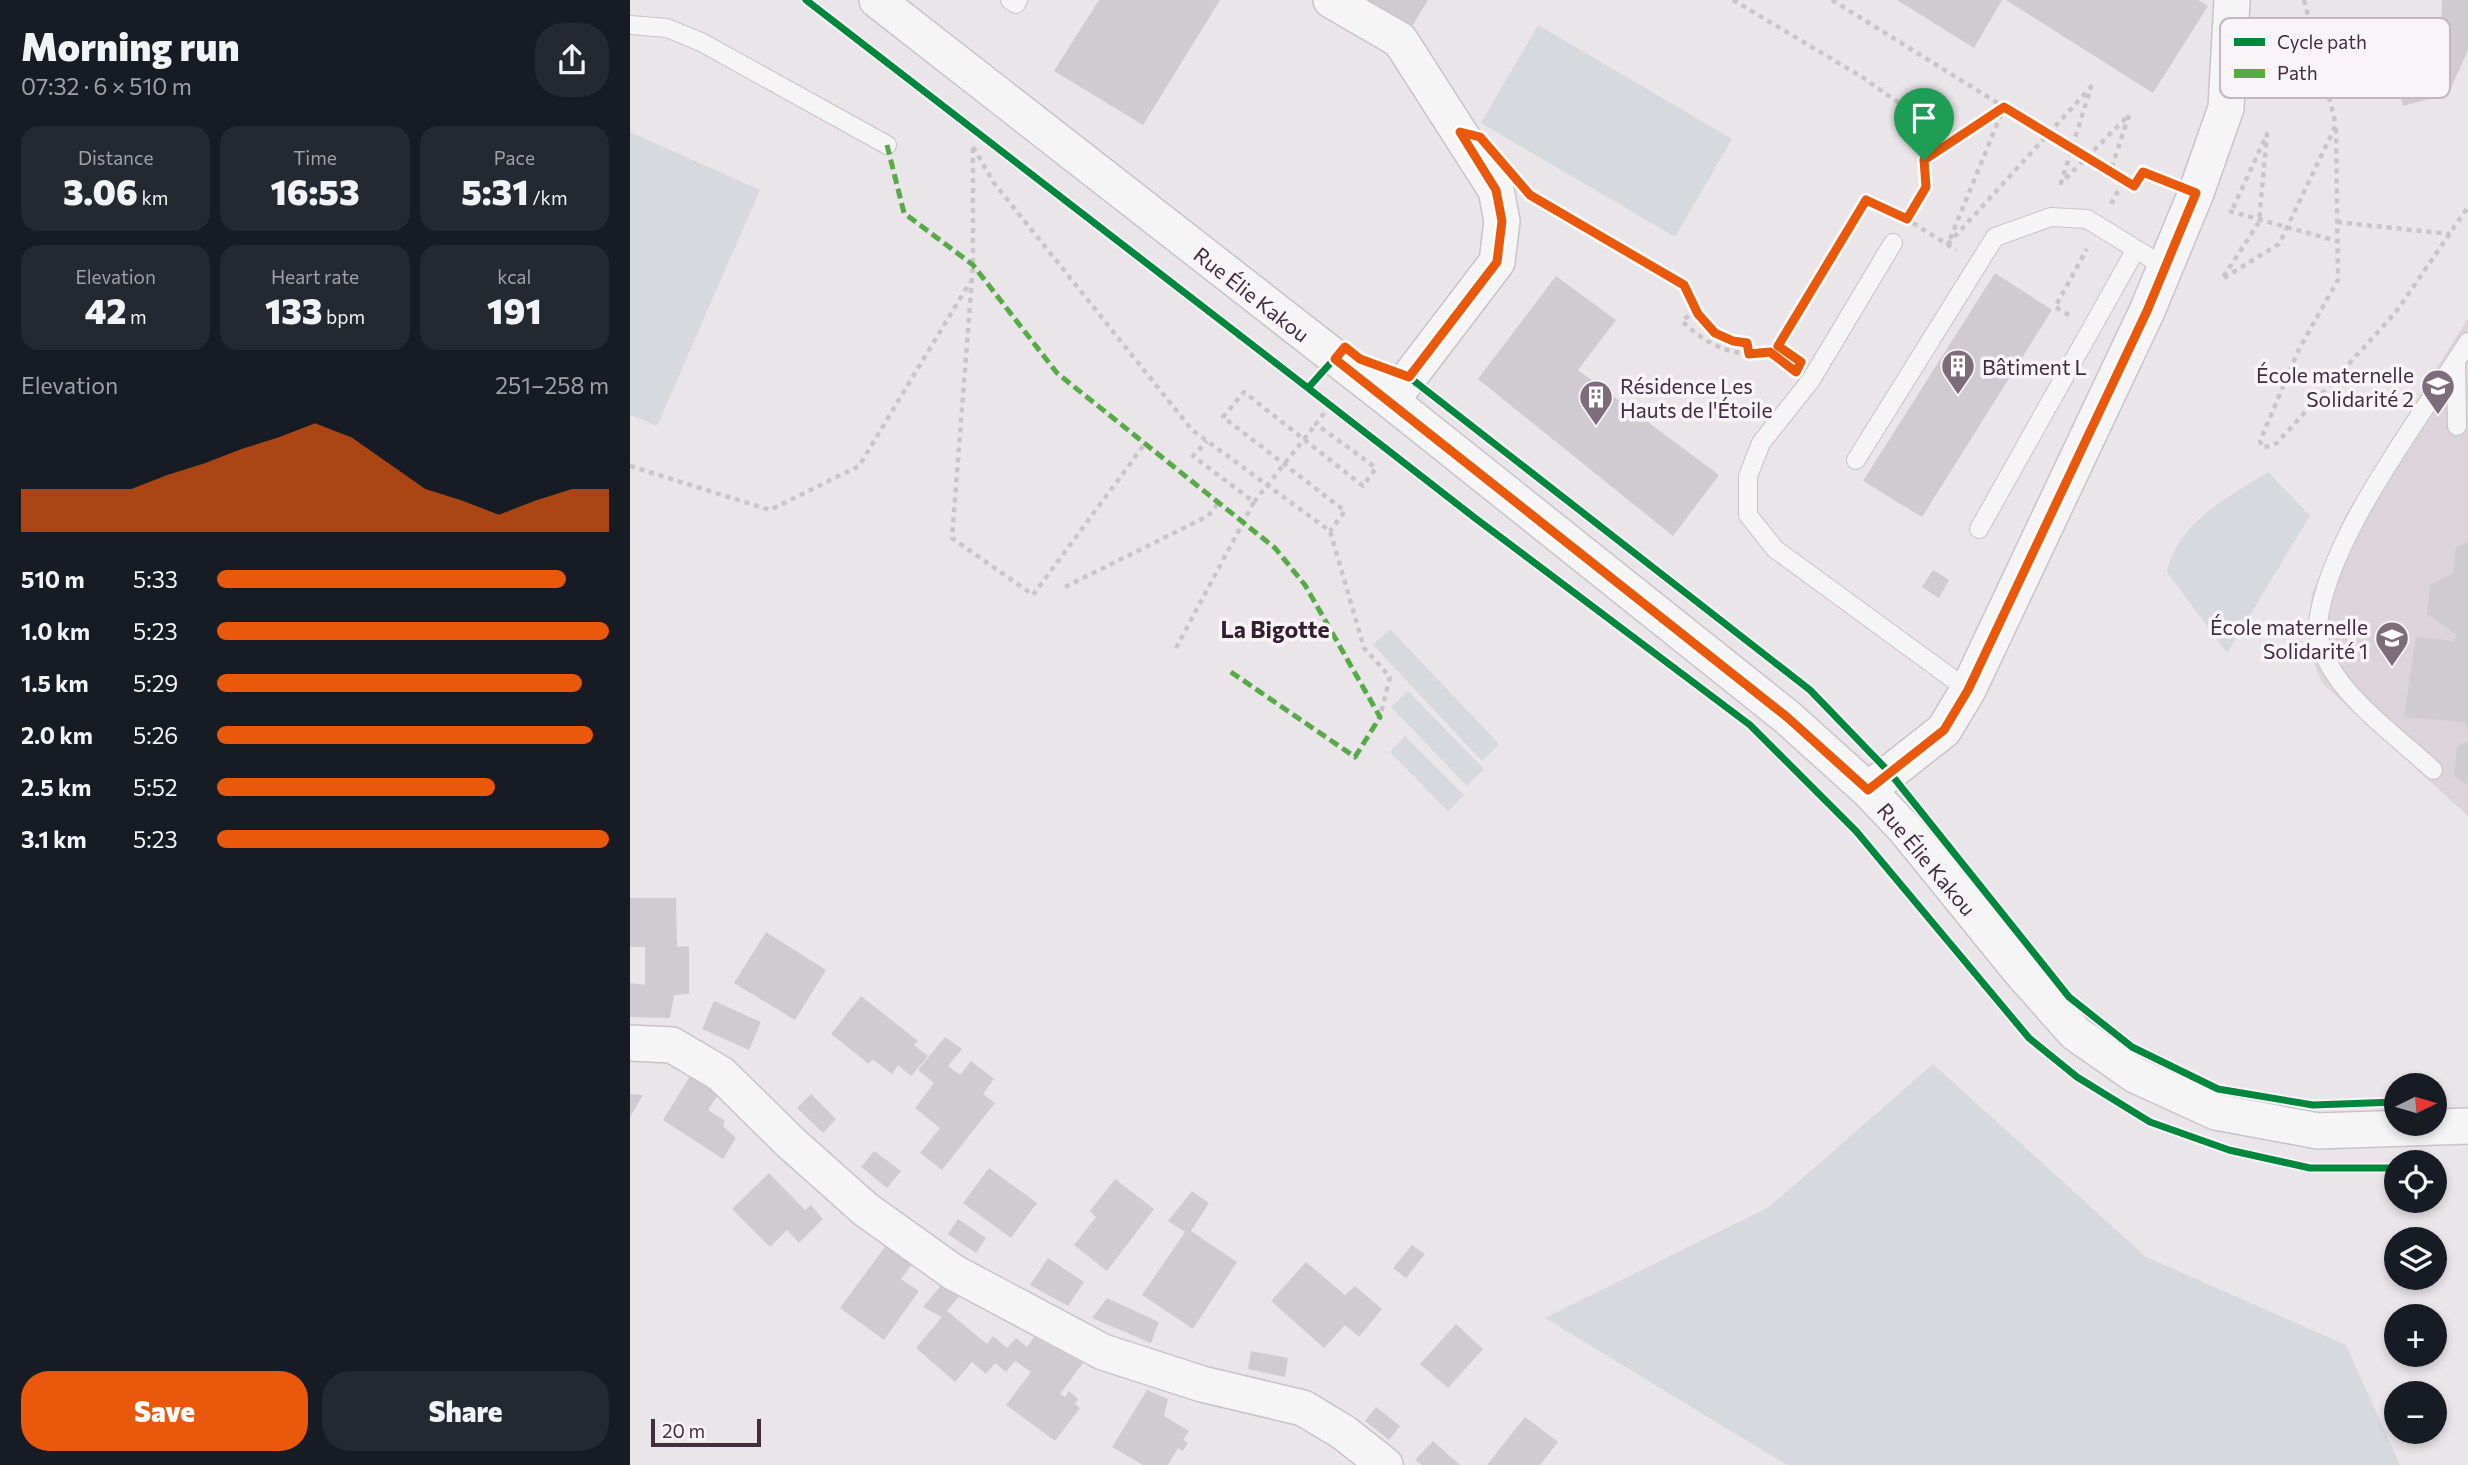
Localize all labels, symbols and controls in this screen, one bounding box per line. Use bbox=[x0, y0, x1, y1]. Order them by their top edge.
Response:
legend bbox=[2220, 18, 2450, 98]
text: Morning run bbox=[21, 22, 240, 69]
button: share bbox=[535, 23, 609, 97]
text: Cycle path bbox=[2277, 30, 2367, 53]
text: Path bbox=[2277, 61, 2318, 84]
text: 07:32 · 6 × 510 m bbox=[21, 72, 192, 100]
pin bbox=[1894, 88, 1954, 160]
icon: arrive bbox=[1905, 99, 1943, 137]
text: Distance bbox=[78, 146, 153, 169]
text: Time bbox=[293, 146, 337, 169]
text: Pace bbox=[494, 146, 535, 169]
text: 3.06 bbox=[63, 169, 138, 212]
text: 16:53 bbox=[270, 169, 360, 212]
text: 5:31 bbox=[461, 169, 529, 212]
text: km bbox=[138, 186, 168, 209]
text: /km bbox=[529, 186, 567, 209]
street label: Rue Élie Kakou bbox=[1189, 241, 1315, 347]
text: Elevation bbox=[76, 265, 156, 288]
text: Heart rate bbox=[271, 265, 359, 288]
text: kcal bbox=[497, 265, 531, 288]
text: 42 bbox=[85, 288, 126, 331]
text: 133 bbox=[265, 288, 322, 331]
text: 191 bbox=[487, 288, 542, 331]
text: m bbox=[126, 305, 147, 328]
text: bpm bbox=[322, 305, 365, 328]
building icon: Bâtiment L bbox=[1939, 347, 1977, 396]
place label: Bâtiment L bbox=[1982, 354, 2087, 379]
place label: École maternelle Solidarité 2 bbox=[2256, 362, 2414, 411]
school or university icon: École maternelle Solidarité 2 bbox=[2419, 367, 2457, 416]
text: Elevation bbox=[21, 371, 118, 399]
text: 251–258 m bbox=[495, 371, 609, 399]
place label: Résidence Les Hauts de l'Étoile bbox=[1620, 373, 1773, 422]
building icon: Résidence Les Hauts de l'Étoile bbox=[1577, 378, 1615, 427]
text: 510 m bbox=[21, 565, 85, 593]
text: 5:33 bbox=[133, 565, 178, 593]
place label: École maternelle Solidarité 1 bbox=[2210, 614, 2368, 663]
district label: La Bigotte bbox=[1220, 615, 1330, 643]
text: 1.0 km bbox=[21, 617, 90, 645]
text: 5:23 bbox=[133, 617, 178, 645]
school or university icon: École maternelle Solidarité 1 bbox=[2373, 619, 2411, 668]
text: 1.5 km bbox=[21, 669, 89, 697]
text: 5:29 bbox=[133, 669, 178, 697]
text: 2.0 km bbox=[21, 721, 93, 749]
text: 5:26 bbox=[133, 721, 178, 749]
text: 2.5 km bbox=[21, 773, 91, 801]
text: 5:52 bbox=[133, 773, 178, 801]
street label: Rue Élie Kakou bbox=[1873, 798, 1981, 920]
text: 3.1 km bbox=[21, 825, 87, 853]
text: 5:23 bbox=[133, 825, 178, 853]
north arrow bbox=[2384, 1073, 2446, 1136]
map controls bbox=[2384, 1073, 2447, 1444]
button: locate bbox=[2384, 1150, 2447, 1213]
button: layers bbox=[2384, 1227, 2447, 1290]
button: + bbox=[2384, 1304, 2447, 1367]
button: Save bbox=[21, 1371, 308, 1451]
button: Share bbox=[322, 1371, 609, 1451]
button: − bbox=[2384, 1381, 2447, 1444]
scale bar bbox=[651, 1416, 761, 1448]
text: 20 m bbox=[662, 1419, 705, 1442]

